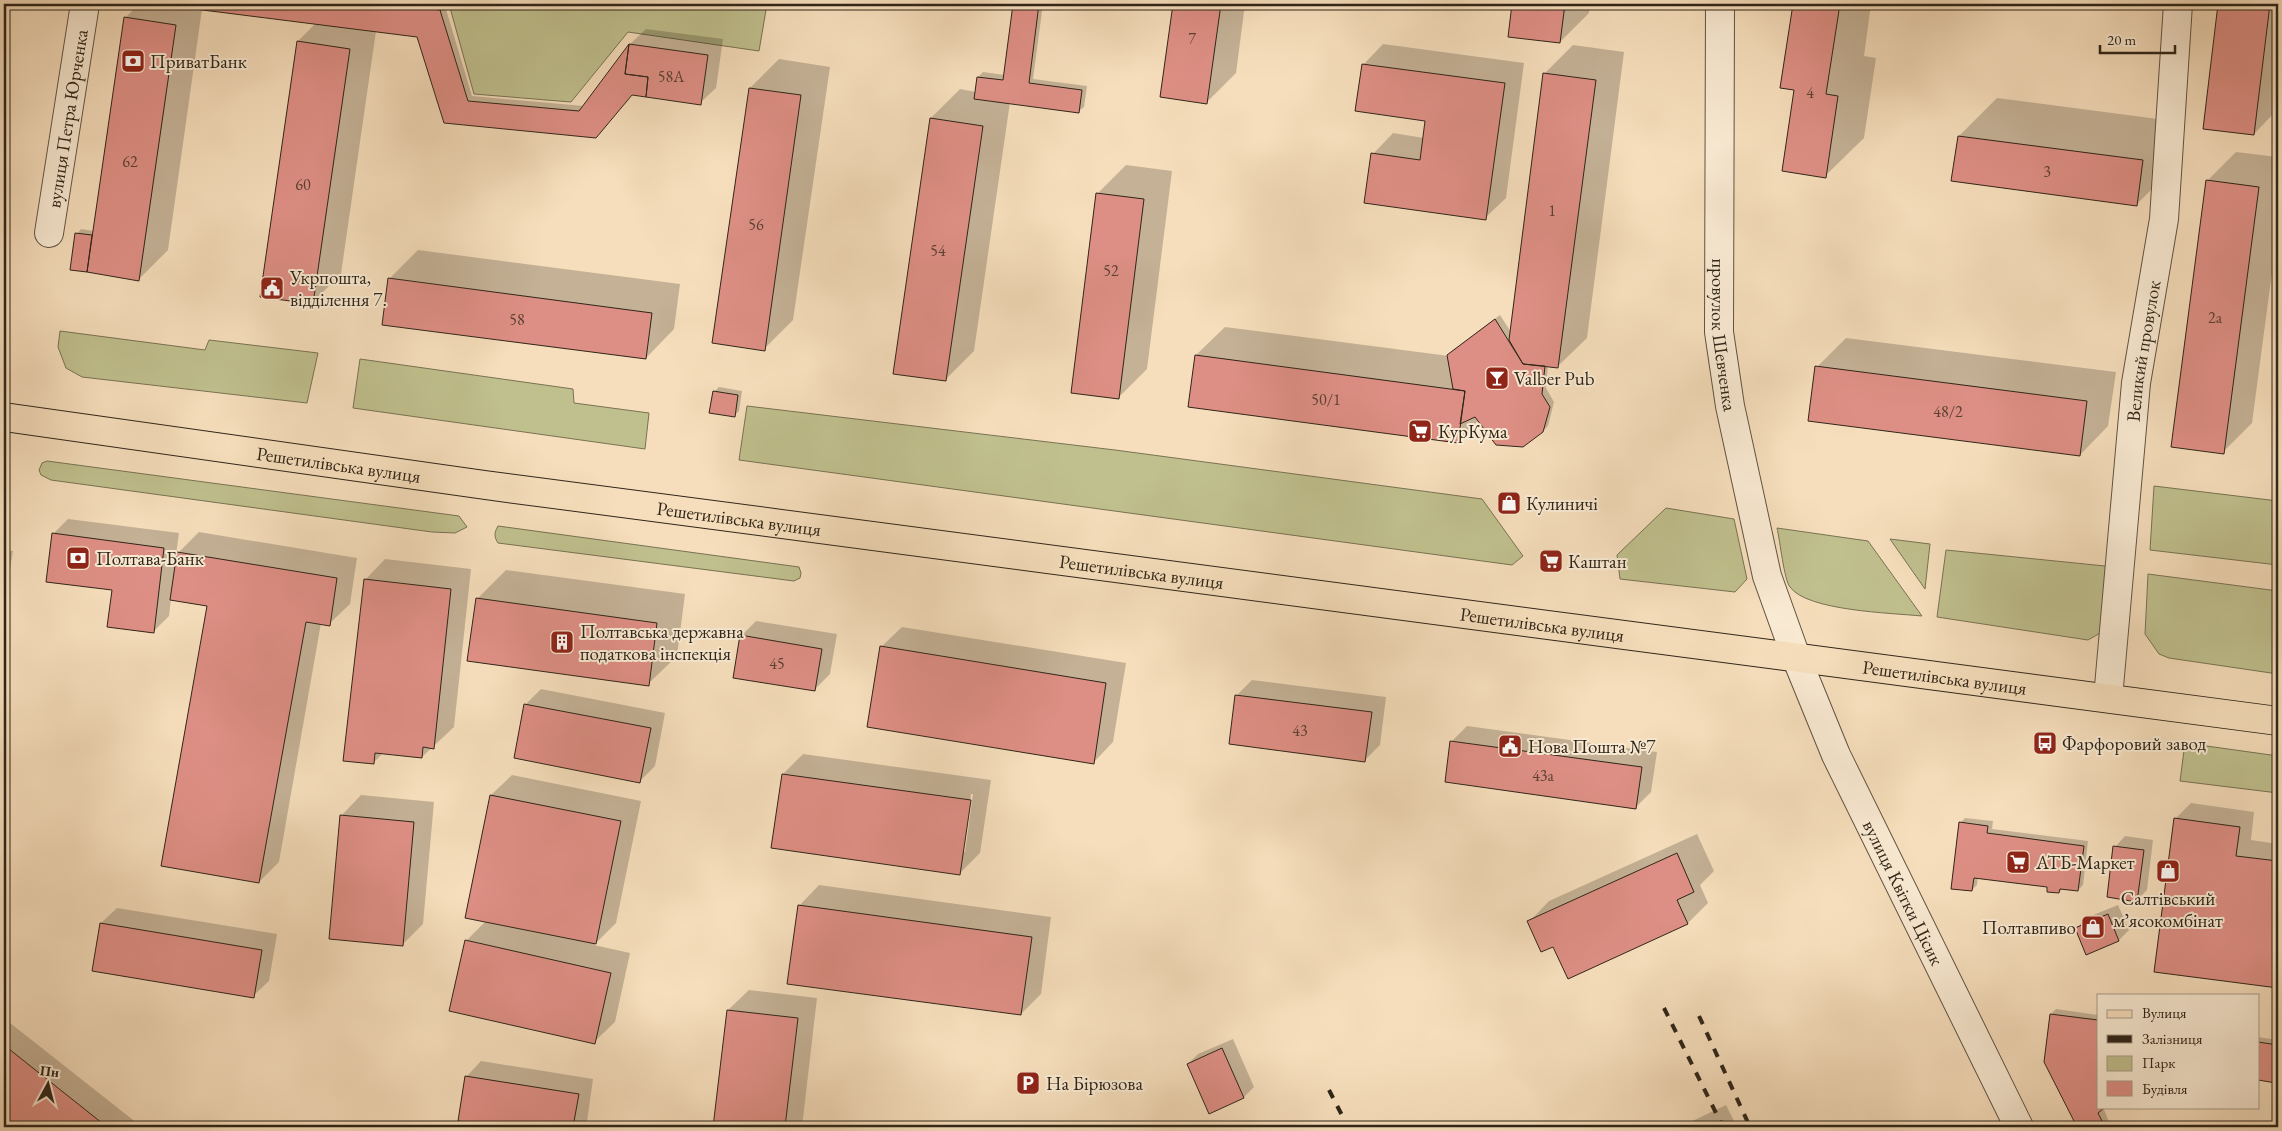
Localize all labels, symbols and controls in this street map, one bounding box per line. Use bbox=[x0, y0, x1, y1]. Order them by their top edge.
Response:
scale bar bbox=[2100, 22, 2174, 54]
street label: вулиця Петра Юрченка bbox=[41, 27, 93, 209]
house number: 7 bbox=[1188, 28, 1196, 49]
text: 20 m bbox=[2107, 30, 2136, 49]
bank icon: ПриватБанк bbox=[120, 48, 146, 74]
place label: ПриватБанк bbox=[150, 49, 247, 74]
house number: 58А bbox=[658, 66, 685, 87]
house number: 4 bbox=[1806, 82, 1814, 103]
house number: 62 bbox=[122, 151, 138, 172]
house number: 3 bbox=[2043, 161, 2051, 182]
house number: 60 bbox=[295, 174, 311, 195]
house number: 1 bbox=[1548, 200, 1556, 221]
house number: 56 bbox=[748, 214, 764, 235]
house number: 54 bbox=[930, 240, 946, 261]
street label: провулок Шевченка bbox=[1706, 258, 1743, 414]
house number: 52 bbox=[1103, 260, 1119, 281]
place label: Укрпошта, відділення 7. bbox=[289, 265, 387, 312]
public building icon: Укрпошта, відділення 7. bbox=[259, 275, 285, 301]
street label: Великий провулок bbox=[2120, 278, 2166, 423]
house number: 2а bbox=[2208, 307, 2223, 328]
house number: 58 bbox=[509, 309, 525, 330]
bar icon: Valber Pub bbox=[1484, 365, 1510, 391]
place label: Valber Pub bbox=[1514, 366, 1595, 391]
house number: 50/1 bbox=[1311, 389, 1341, 410]
house number: 48/2 bbox=[1933, 401, 1963, 422]
supermarket icon: КурКума bbox=[1407, 418, 1433, 444]
place label: КурКума bbox=[1438, 419, 1508, 444]
street label: Решетилівська вулиця bbox=[255, 440, 423, 488]
shop icon: Кулиничі bbox=[1496, 490, 1522, 516]
place label: Кулиничі bbox=[1526, 491, 1598, 516]
street label: Решетилівська вулиця bbox=[655, 495, 823, 542]
bank icon: Полтава-Банк bbox=[65, 545, 91, 571]
place label: Полтава-Банк bbox=[96, 546, 204, 571]
street label: Решетилівська вулиця bbox=[1058, 548, 1226, 595]
supermarket icon: Каштан bbox=[1538, 548, 1564, 574]
place label: Каштан bbox=[1568, 549, 1627, 574]
street label: Решетилівська вулиця bbox=[1458, 601, 1626, 647]
place label: Полтавська державна податкова інспекція bbox=[580, 619, 744, 666]
building icon: Полтавська державна податкова інспекція bbox=[549, 629, 575, 655]
house number: 45 bbox=[769, 653, 785, 674]
street label: Решетилівська вулиця bbox=[1861, 654, 2029, 700]
house number: 43 bbox=[1292, 720, 1308, 741]
bus stop icon: Фарфоровий завод bbox=[2032, 730, 2058, 756]
place label: Фарфоровий завод bbox=[2062, 731, 2206, 756]
public building icon: Нова Пошта №7 bbox=[1497, 733, 1523, 759]
place label: Нова Пошта №7 bbox=[1528, 734, 1656, 759]
house number: 43а bbox=[1532, 765, 1554, 786]
street label: вулиця Квітки Цісик bbox=[1857, 816, 1950, 969]
supermarket icon: АТБ-Маркет bbox=[2005, 849, 2031, 875]
place label: АТБ-Маркет bbox=[2035, 850, 2135, 875]
shop icon: Салтівський мʼясокомбінат bbox=[2155, 858, 2181, 884]
place label: Салтівський мʼясокомбінат bbox=[2113, 886, 2223, 933]
shop icon: Полтавпиво bbox=[2080, 914, 2106, 940]
place label: Полтавпиво bbox=[1982, 915, 2076, 940]
legend bbox=[2097, 994, 2260, 1108]
text: Вулиця bbox=[2142, 1003, 2187, 1022]
text: Залізниця bbox=[2142, 1029, 2203, 1048]
text: Парк bbox=[2142, 1053, 2175, 1072]
north arrow bbox=[22, 1058, 72, 1108]
text: Пн bbox=[39, 1061, 60, 1081]
parking icon: На Бірюзова bbox=[1015, 1070, 1041, 1096]
place label: На Бірюзова bbox=[1046, 1071, 1143, 1096]
text: Будівля bbox=[2142, 1079, 2188, 1098]

